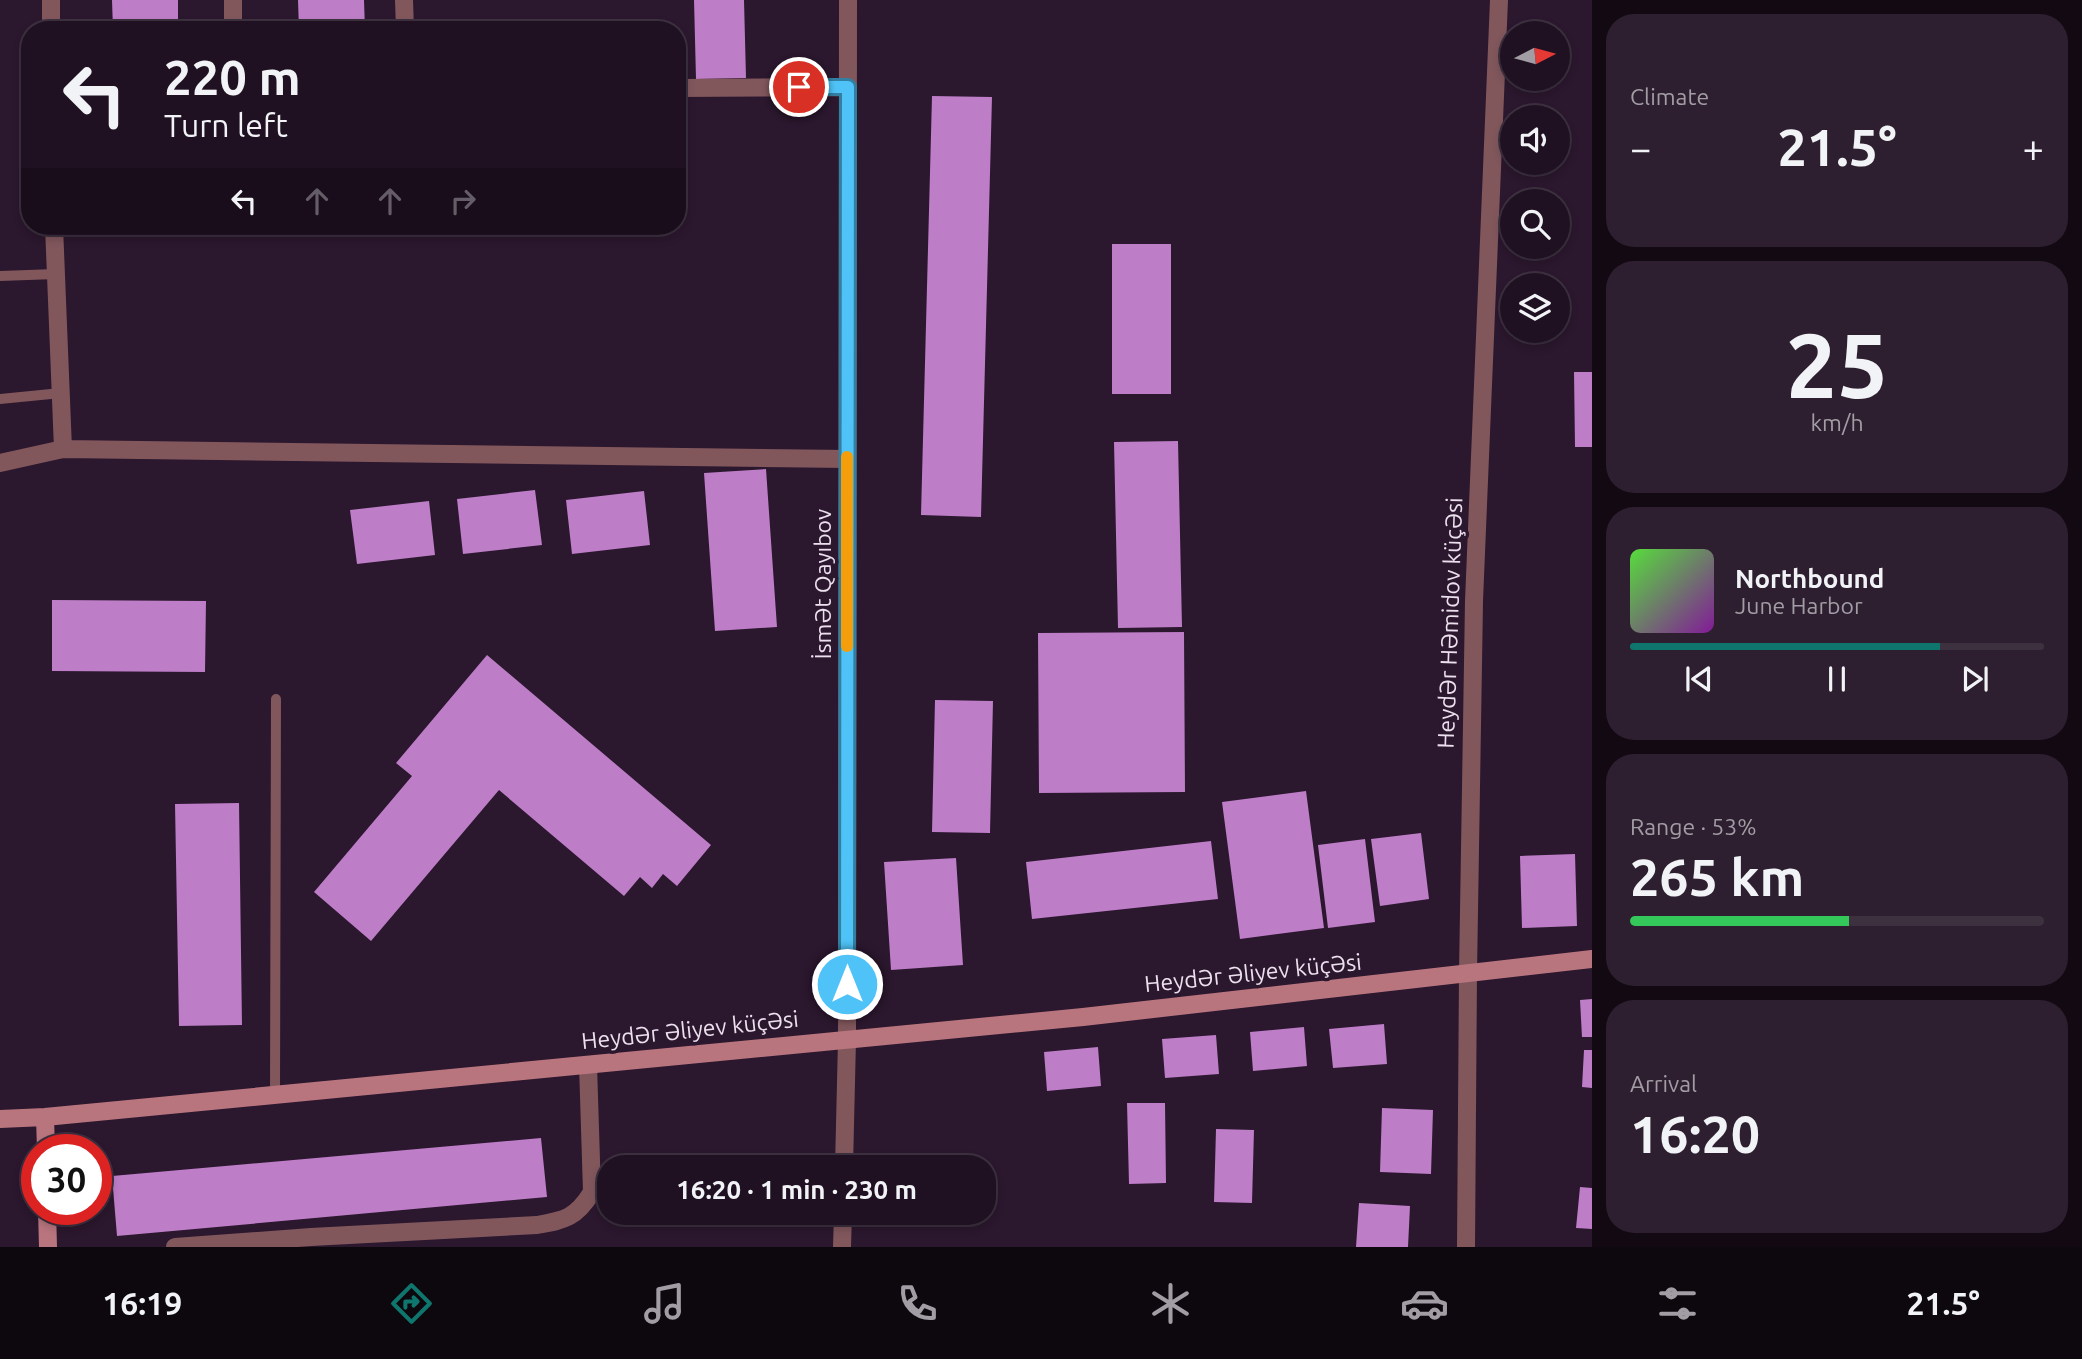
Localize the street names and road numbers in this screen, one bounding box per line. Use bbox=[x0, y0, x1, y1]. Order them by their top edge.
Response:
street label: Heydər Həmidov küçəsi bbox=[1433, 497, 1466, 749]
street label: İsmət Qayıbov bbox=[810, 509, 835, 659]
street label: Heydər Əliyev küçəsi bbox=[1143, 949, 1363, 996]
street label: Heydər Əliyev küçəsi bbox=[580, 1006, 800, 1053]

